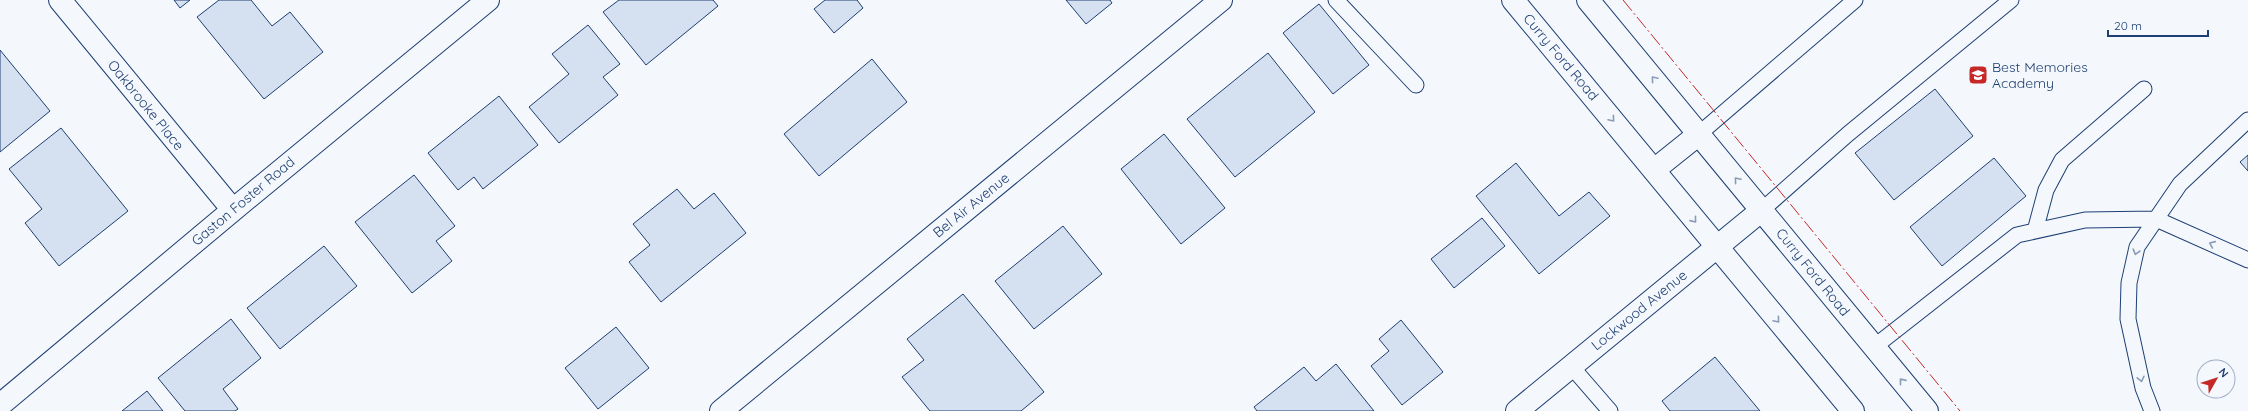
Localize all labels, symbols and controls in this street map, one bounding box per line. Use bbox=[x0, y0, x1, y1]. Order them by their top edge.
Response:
street label: Curry Ford Road bbox=[1519, 10, 1603, 104]
scale bar bbox=[2108, 12, 2208, 38]
text: 20 m bbox=[2114, 18, 2142, 33]
street label: Oakbrooke Place bbox=[104, 56, 188, 154]
place label: Best Memories Academy bbox=[1992, 58, 2088, 92]
school or university icon: Best Memories Academy bbox=[1967, 64, 1989, 86]
one-way arrow bbox=[1651, 77, 1658, 84]
one-way arrow bbox=[1607, 115, 1614, 122]
street label: Gaston Foster Road bbox=[188, 153, 298, 249]
street label: Bel Air Avenue bbox=[929, 169, 1013, 241]
one-way arrow bbox=[1734, 177, 1741, 184]
one-way arrow bbox=[1690, 215, 1697, 222]
street label: Curry Ford Road bbox=[1772, 224, 1854, 320]
one-way arrow bbox=[2209, 241, 2217, 249]
one-way arrow bbox=[2132, 248, 2141, 255]
street label: Lockwood Avenue bbox=[1587, 266, 1691, 354]
one-way arrow bbox=[1773, 315, 1780, 322]
north arrow bbox=[2196, 359, 2236, 399]
text: N bbox=[2216, 365, 2232, 380]
one-way arrow bbox=[2137, 376, 2145, 383]
one-way arrow bbox=[1900, 378, 1907, 385]

